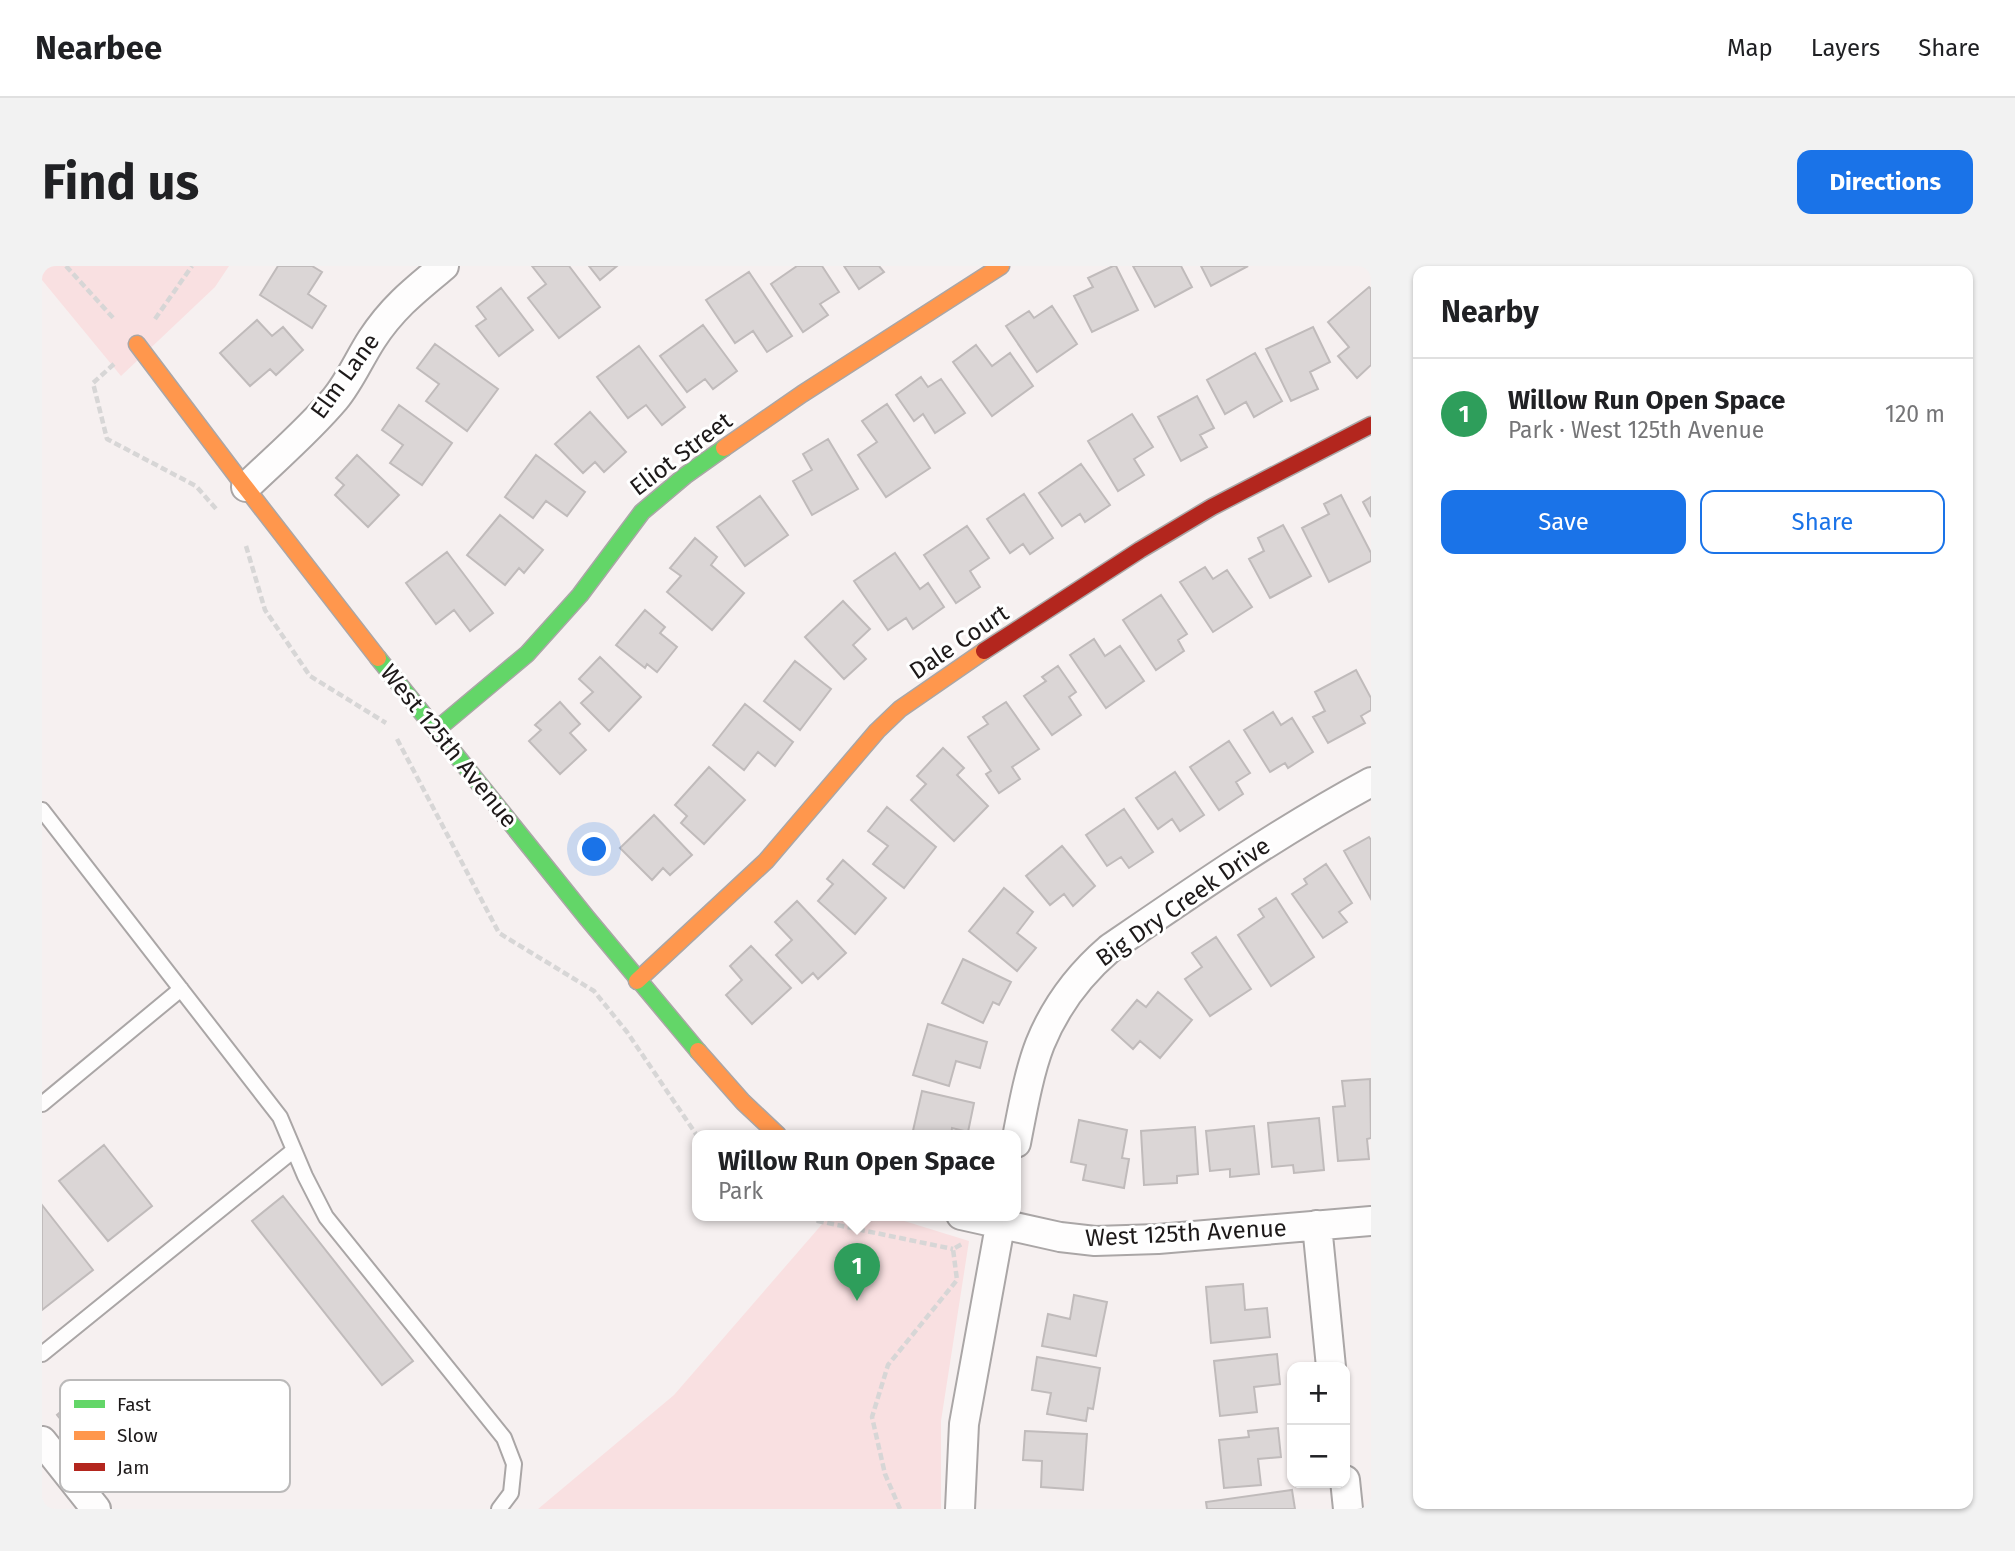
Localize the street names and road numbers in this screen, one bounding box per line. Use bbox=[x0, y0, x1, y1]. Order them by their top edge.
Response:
street label: Elm Lane bbox=[305, 328, 385, 424]
street label: Eliot Street bbox=[624, 406, 738, 501]
street label: Dale Court bbox=[904, 599, 1014, 685]
street label: West 125th Avenue bbox=[375, 659, 523, 833]
street label: Big Dry Creek Drive bbox=[1091, 832, 1275, 972]
street label: West 125th Avenue bbox=[1085, 1214, 1287, 1252]

